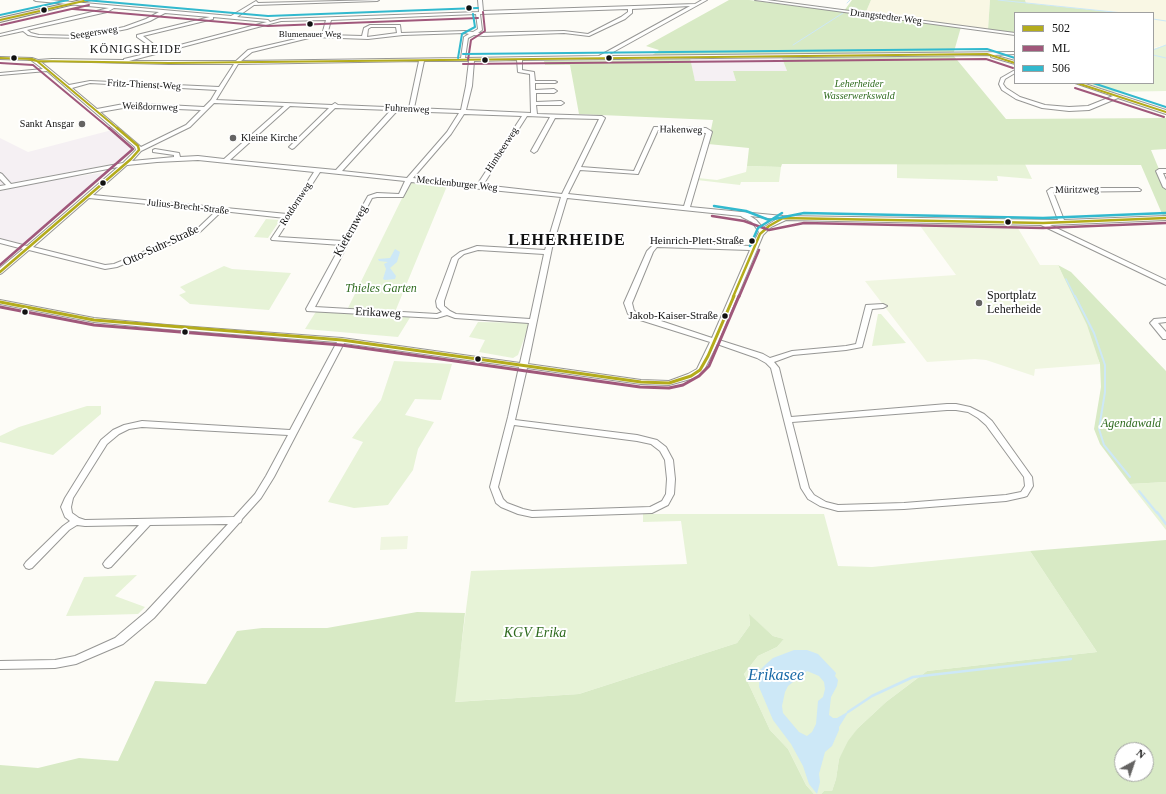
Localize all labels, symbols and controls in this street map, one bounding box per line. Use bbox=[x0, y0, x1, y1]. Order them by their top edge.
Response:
unlabelled marker bbox=[464, 3, 474, 13]
unlabelled marker bbox=[39, 5, 49, 15]
street label: Drangstedter Weg bbox=[849, 7, 923, 27]
legend bbox=[1014, 12, 1154, 84]
marker: Blumenauer Weg bbox=[305, 19, 315, 29]
text: 502 bbox=[1052, 21, 1070, 35]
street label: Seegersweg bbox=[69, 23, 119, 43]
place label: Blumenauer Weg bbox=[279, 30, 341, 40]
text: ML bbox=[1052, 41, 1070, 55]
district label: KÖNIGSHEIDE bbox=[90, 43, 182, 57]
unlabelled marker bbox=[9, 53, 19, 63]
unlabelled marker bbox=[604, 53, 614, 63]
unlabelled marker bbox=[480, 55, 490, 65]
text: 506 bbox=[1052, 61, 1070, 75]
street label: Fritz-Thienst-Weg bbox=[107, 77, 181, 93]
park label: Leherheider Wasserwerkswald bbox=[823, 78, 895, 102]
street label: Weißdornweg bbox=[122, 100, 178, 114]
street label: Fuhrenweg bbox=[384, 102, 430, 116]
place label: Sankt Ansgar bbox=[20, 118, 74, 130]
marker: Sankt Ansgar bbox=[77, 119, 87, 129]
street label: Hakenweg bbox=[660, 124, 702, 136]
street label: Himbeerweg bbox=[483, 125, 521, 175]
place label: Kleine Kirche bbox=[241, 132, 297, 144]
marker: Kleine Kirche bbox=[228, 133, 238, 143]
street label: Mecklenburger Weg bbox=[416, 174, 498, 194]
unlabelled marker bbox=[98, 178, 108, 188]
street label: Rotdornweg bbox=[278, 180, 314, 228]
street label: Müritzweg bbox=[1055, 184, 1099, 196]
street label: Julius-Brecht-Straße bbox=[146, 197, 230, 217]
street label: Kiefernweg bbox=[331, 203, 371, 259]
unlabelled marker bbox=[1003, 217, 1013, 227]
street label: Otto-Suhr-Straße bbox=[121, 222, 201, 270]
district label: LEHERHEIDE bbox=[508, 231, 626, 251]
place label: Heinrich-Plett-Straße bbox=[650, 234, 744, 248]
marker: Heinrich-Plett-Straße bbox=[747, 236, 757, 246]
park label: Thieles Garten bbox=[345, 282, 417, 296]
place label: Sportplatz Leherheide bbox=[987, 289, 1041, 317]
marker: Sportplatz Leherheide bbox=[974, 298, 984, 308]
street label: Erikaweg bbox=[355, 305, 401, 321]
unlabelled marker bbox=[20, 307, 30, 317]
place label: Jakob-Kaiser-Straße bbox=[628, 309, 718, 323]
marker: Jakob-Kaiser-Straße bbox=[720, 311, 730, 321]
unlabelled marker bbox=[180, 327, 190, 337]
unlabelled marker bbox=[473, 354, 483, 364]
park label: Agendawald bbox=[1101, 417, 1161, 431]
park label: KGV Erika bbox=[504, 625, 566, 641]
water label: Erikasee bbox=[748, 666, 804, 686]
north arrow bbox=[1114, 742, 1154, 782]
text: N bbox=[1134, 746, 1148, 761]

